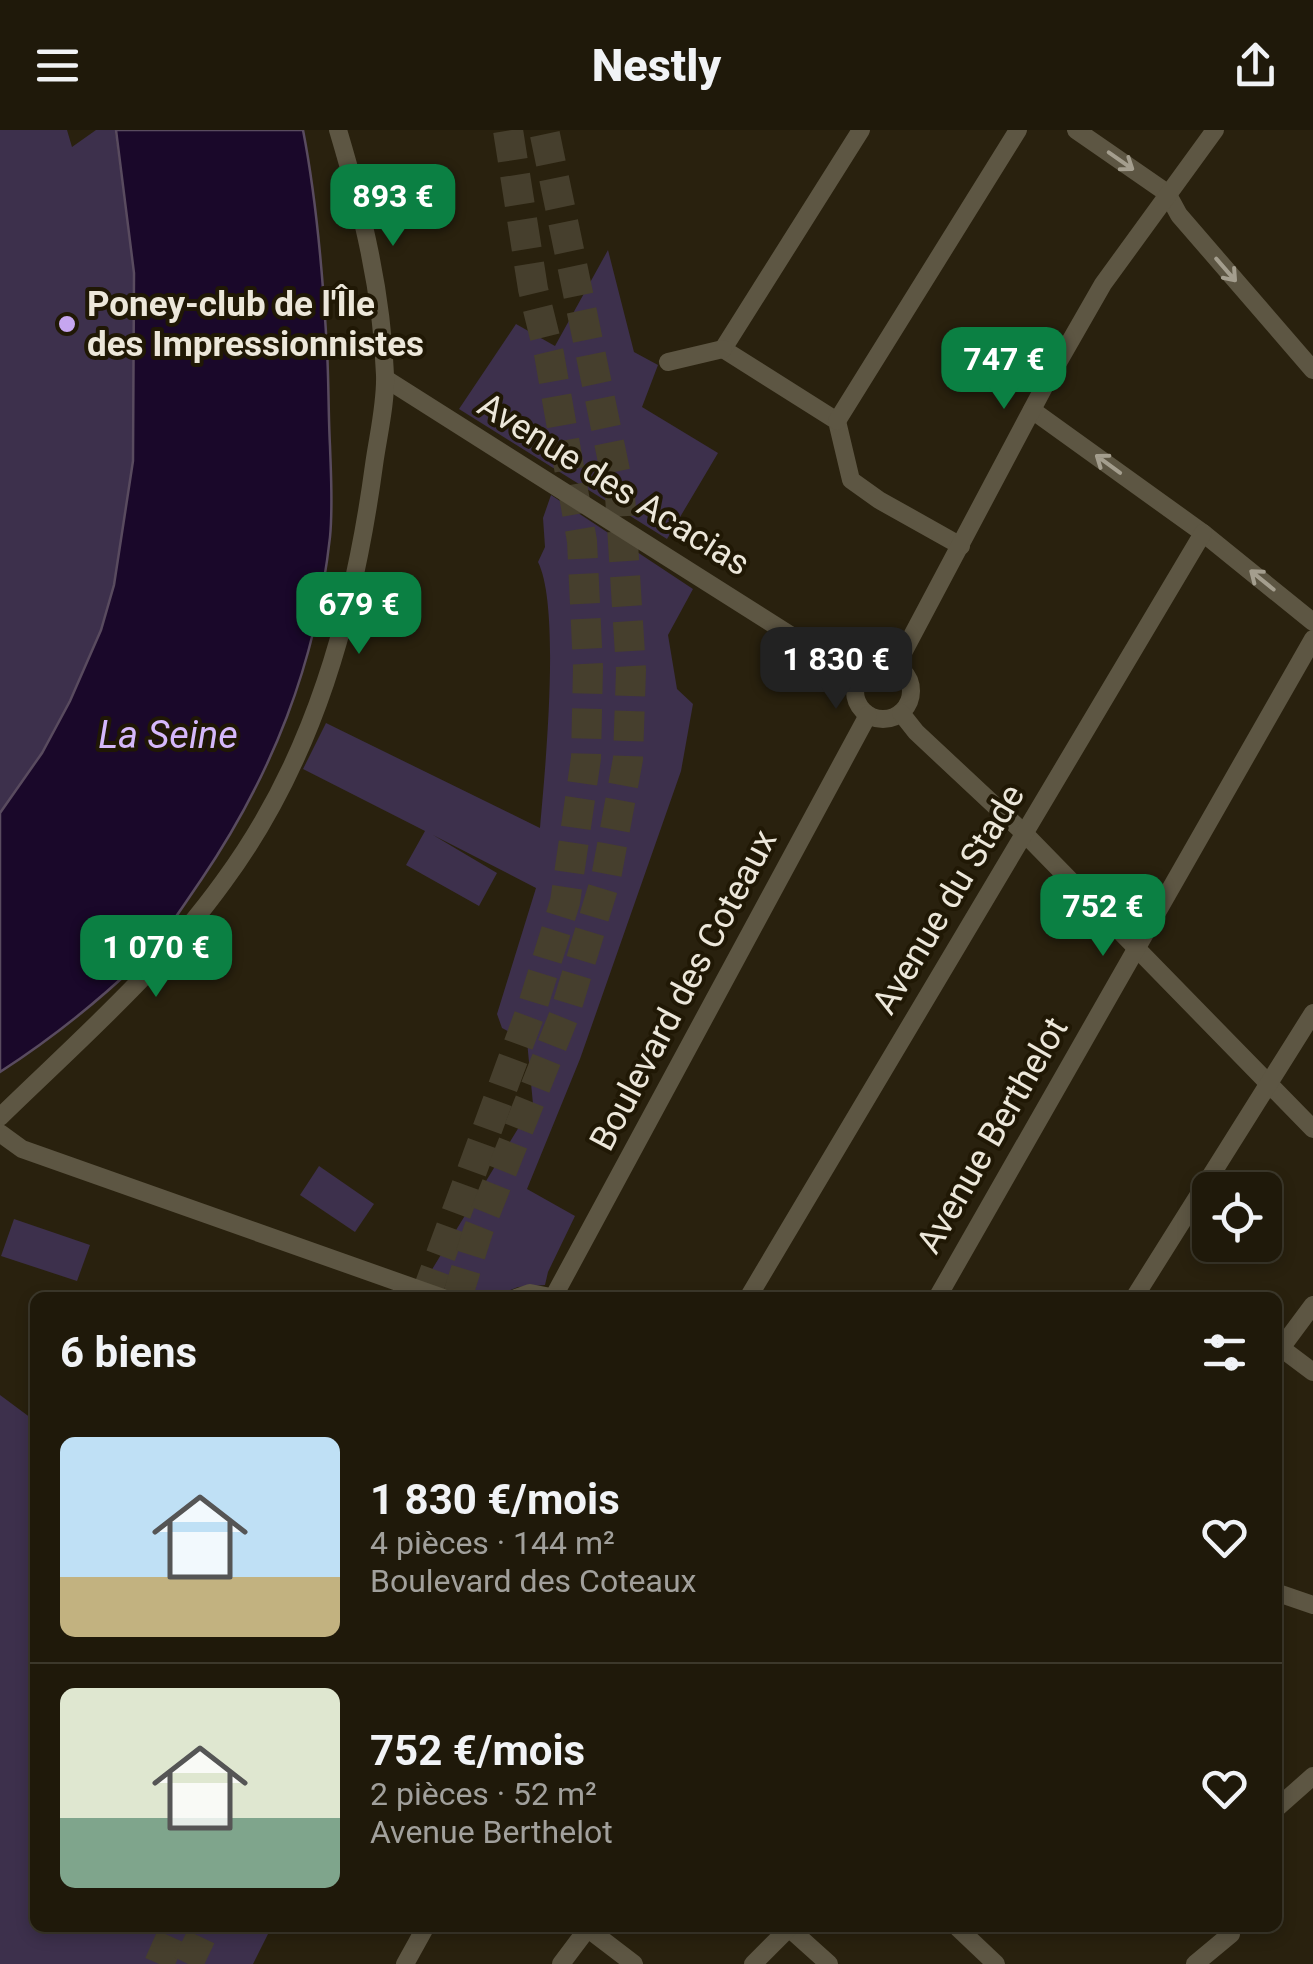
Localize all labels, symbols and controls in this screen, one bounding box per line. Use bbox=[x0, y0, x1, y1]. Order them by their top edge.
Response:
icon: menu bbox=[30, 38, 85, 93]
icon: share bbox=[1228, 38, 1283, 93]
text: Nestly bbox=[592, 39, 721, 92]
one-way arrow bbox=[1107, 151, 1135, 172]
pin: 893 € bbox=[323, 164, 463, 249]
text: 893 € bbox=[352, 177, 434, 215]
one-way arrow bbox=[1215, 257, 1238, 282]
place label: Poney-club de l'Île des Impressionnistes bbox=[87, 284, 424, 365]
marker: Poney-club de l'Île des Impressionnistes bbox=[56, 313, 78, 335]
pin: 747 € bbox=[934, 327, 1074, 412]
text: 747 € bbox=[963, 340, 1045, 378]
street label: Avenue des Acacias bbox=[470, 384, 757, 585]
one-way arrow bbox=[1095, 453, 1123, 474]
one-way arrow bbox=[1249, 570, 1275, 592]
pin: 679 € bbox=[289, 572, 429, 657]
text: 679 € bbox=[318, 585, 400, 623]
pin: 1 830 € bbox=[744, 627, 928, 712]
text: 1 830 € bbox=[782, 640, 890, 678]
water label: La Seine bbox=[98, 713, 238, 757]
street label: Avenue du Stade bbox=[864, 777, 1033, 1021]
street label: Boulevard des Coteaux bbox=[582, 823, 785, 1158]
pin: 752 € bbox=[1033, 874, 1173, 959]
text: 752 € bbox=[1062, 887, 1144, 925]
pin: 1 070 € bbox=[64, 915, 248, 1000]
text: 1 070 € bbox=[102, 928, 210, 966]
street label: Avenue Berthelot bbox=[908, 1010, 1077, 1260]
map controls bbox=[1192, 1172, 1282, 1262]
button: locate bbox=[1192, 1172, 1282, 1262]
icon: filters bbox=[1197, 1325, 1252, 1380]
text: 6 biens bbox=[60, 1328, 197, 1377]
text: 1 830 €/mois bbox=[370, 1475, 620, 1524]
icon: home bbox=[140, 1477, 260, 1597]
icon: heart bbox=[1197, 1510, 1252, 1565]
text: 4 pièces · 144 m² bbox=[370, 1524, 615, 1562]
text: Boulevard des Coteaux bbox=[370, 1562, 696, 1600]
text: 752 €/mois bbox=[370, 1726, 585, 1775]
icon: home bbox=[140, 1728, 260, 1848]
icon: heart bbox=[1197, 1761, 1252, 1816]
text: 2 pièces · 52 m² bbox=[370, 1775, 597, 1813]
text: Avenue Berthelot bbox=[370, 1813, 613, 1851]

